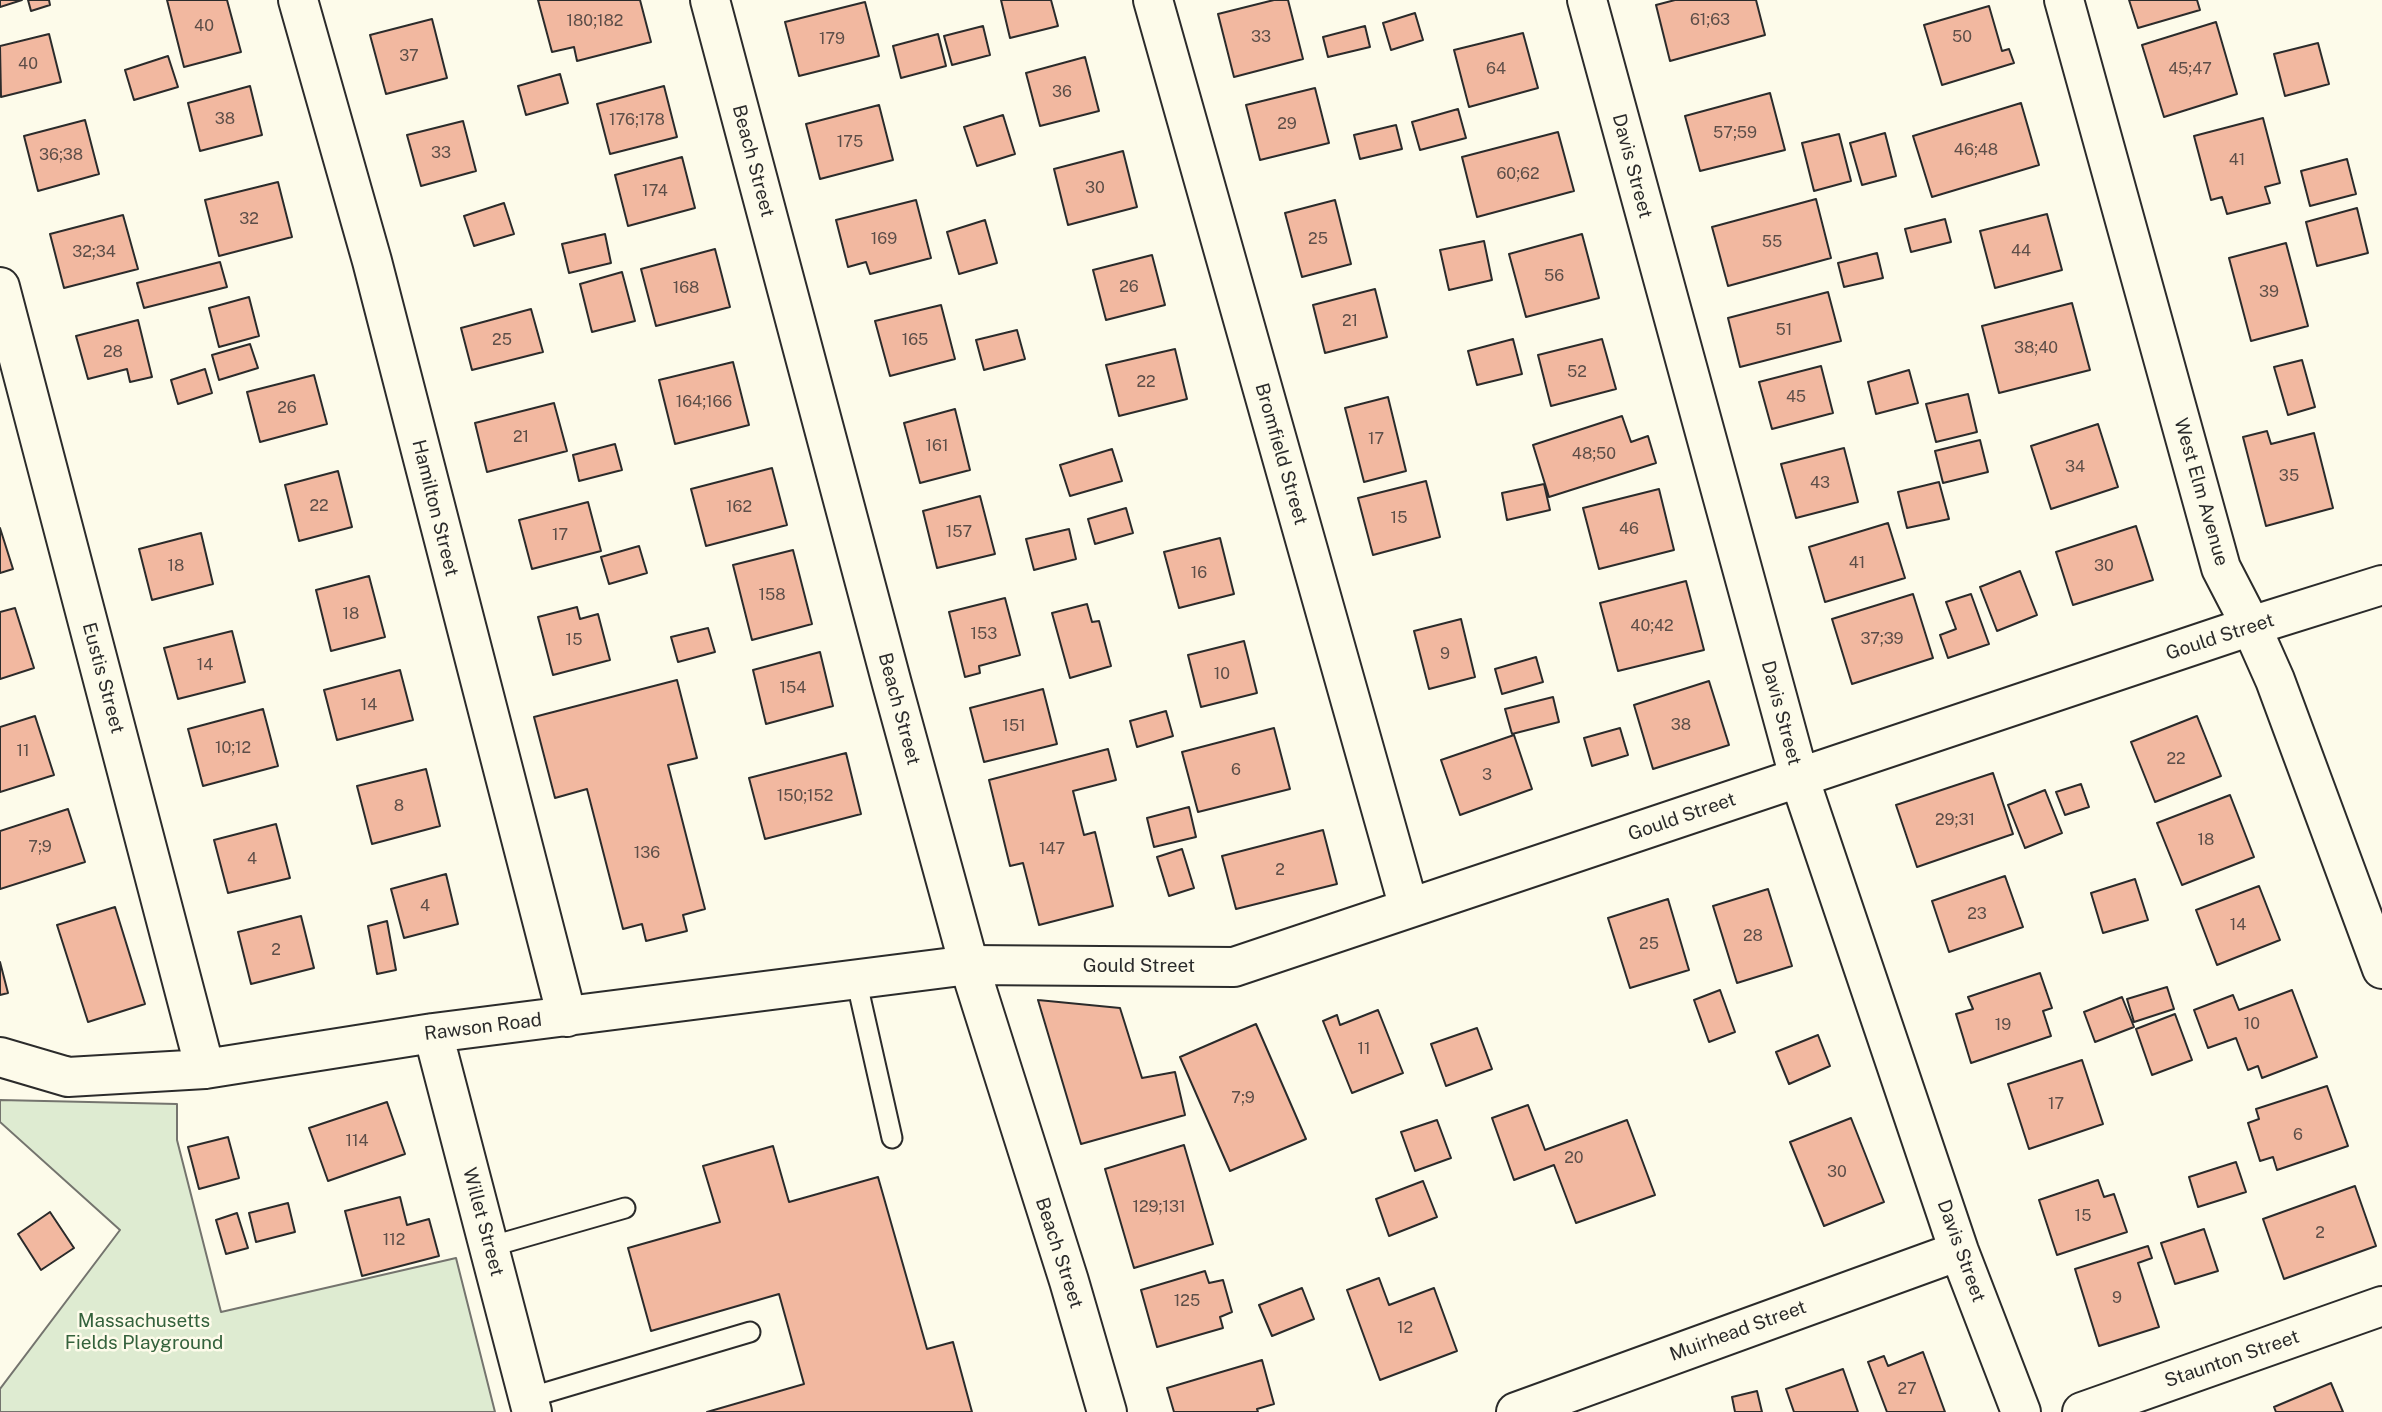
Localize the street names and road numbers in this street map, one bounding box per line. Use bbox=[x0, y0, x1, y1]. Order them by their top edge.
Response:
street label: Beach Street bbox=[727, 102, 779, 220]
street label: Davis Street bbox=[1607, 111, 1657, 221]
street label: Bromfield Street bbox=[1250, 380, 1312, 528]
street label: West Elm Avenue bbox=[2169, 415, 2233, 569]
street label: Hamilton Street bbox=[407, 437, 463, 579]
street label: Gould Street bbox=[2163, 609, 2277, 665]
street label: Eustis Street bbox=[77, 620, 129, 736]
street label: Beach Street bbox=[873, 650, 925, 768]
street label: Davis Street bbox=[1756, 658, 1806, 768]
street label: Gould Street bbox=[1625, 788, 1739, 846]
street label: Gould Street bbox=[1083, 955, 1195, 977]
street label: Rawson Road bbox=[423, 1008, 543, 1046]
street label: Willet Street bbox=[458, 1165, 508, 1279]
street label: Beach Street bbox=[1030, 1195, 1088, 1311]
street label: Davis Street bbox=[1932, 1197, 1990, 1305]
street label: Muirhead Street bbox=[1667, 1296, 1809, 1366]
street label: Staunton Street bbox=[2162, 1325, 2302, 1393]

